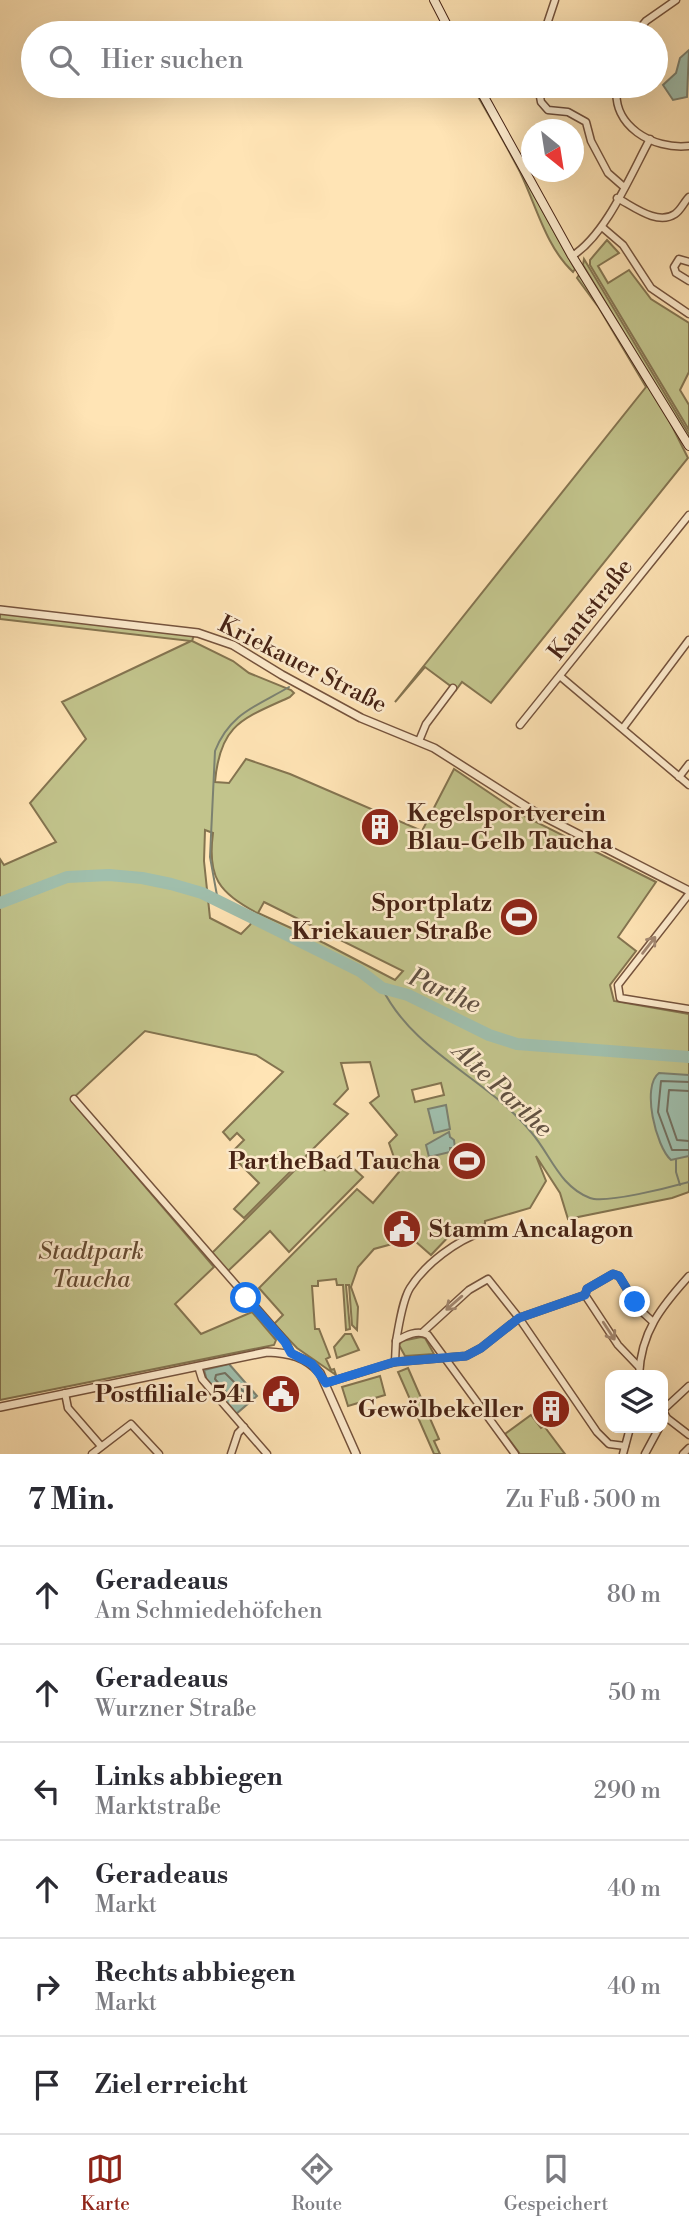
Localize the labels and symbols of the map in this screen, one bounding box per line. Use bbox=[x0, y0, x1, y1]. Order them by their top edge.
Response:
north arrow bbox=[521, 119, 584, 182]
street label: Kantstraße bbox=[542, 553, 640, 666]
street label: Kriekauer Straße bbox=[213, 609, 392, 720]
place label: Kegelsportverein Blau-Gelb Taucha bbox=[407, 799, 614, 857]
building icon: Kegelsportverein Blau-Gelb Taucha bbox=[359, 806, 401, 848]
place label: Sportplatz Kriekauer Straße bbox=[292, 889, 492, 947]
sports icon: Sportplatz Kriekauer Straße bbox=[498, 896, 540, 938]
one-way arrow bbox=[642, 936, 657, 954]
water label: Parthe bbox=[403, 961, 485, 1021]
water label: Alte Parthe bbox=[444, 1033, 559, 1144]
sports icon: PartheBad Taucha bbox=[446, 1140, 488, 1182]
place label: PartheBad Taucha bbox=[228, 1147, 441, 1177]
public building icon: Stamm Ancalagon bbox=[381, 1208, 423, 1250]
place label: Stamm Ancalagon bbox=[429, 1215, 634, 1245]
park label: Stadtpark Taucha bbox=[38, 1237, 144, 1295]
route start bbox=[230, 1282, 261, 1313]
route end bbox=[619, 1286, 650, 1317]
one-way arrow bbox=[445, 1295, 463, 1311]
one-way arrow bbox=[602, 1320, 616, 1340]
public building icon: Postfiliale 541 bbox=[260, 1373, 302, 1415]
place label: Postfiliale 541 bbox=[95, 1380, 254, 1410]
building icon: Gewölbekeller bbox=[530, 1388, 572, 1430]
place label: Gewölbekeller bbox=[358, 1395, 524, 1425]

